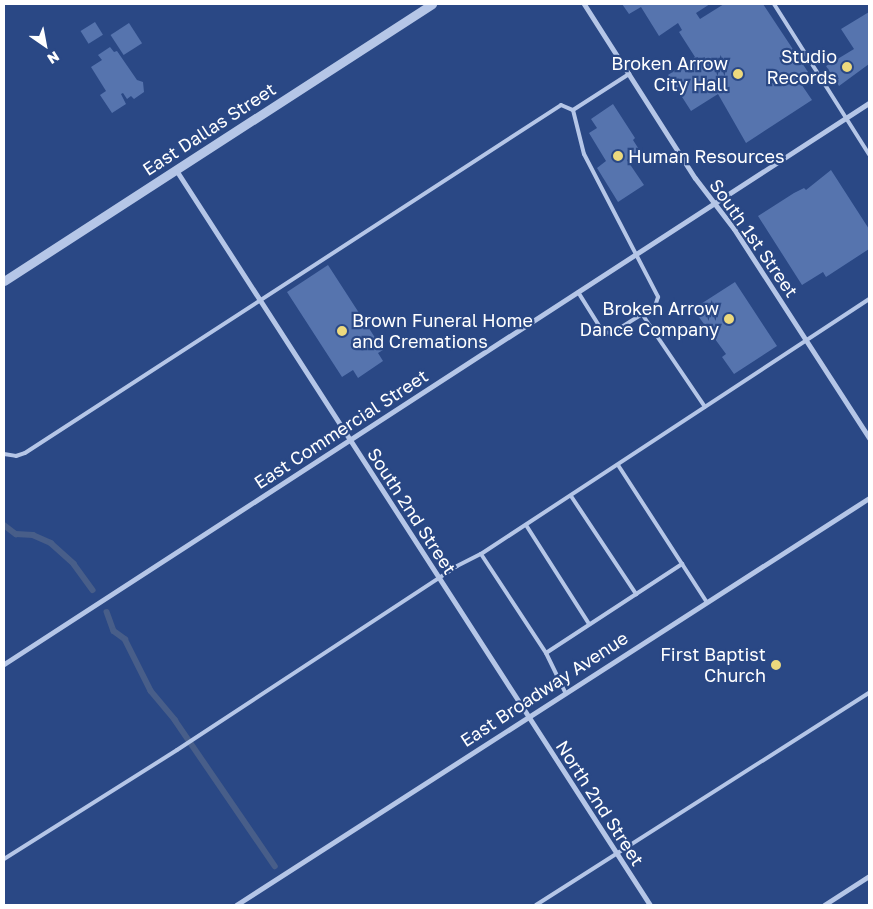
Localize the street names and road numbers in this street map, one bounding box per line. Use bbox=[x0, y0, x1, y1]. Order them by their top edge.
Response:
street label: East Dallas Street bbox=[139, 78, 279, 180]
street label: South 1st Street bbox=[705, 175, 803, 301]
street label: East Commercial Street bbox=[250, 365, 432, 493]
street label: South 2nd Street bbox=[363, 444, 461, 578]
street label: East Broadway Avenue bbox=[456, 627, 632, 751]
street label: North 2nd Street bbox=[551, 736, 649, 870]

